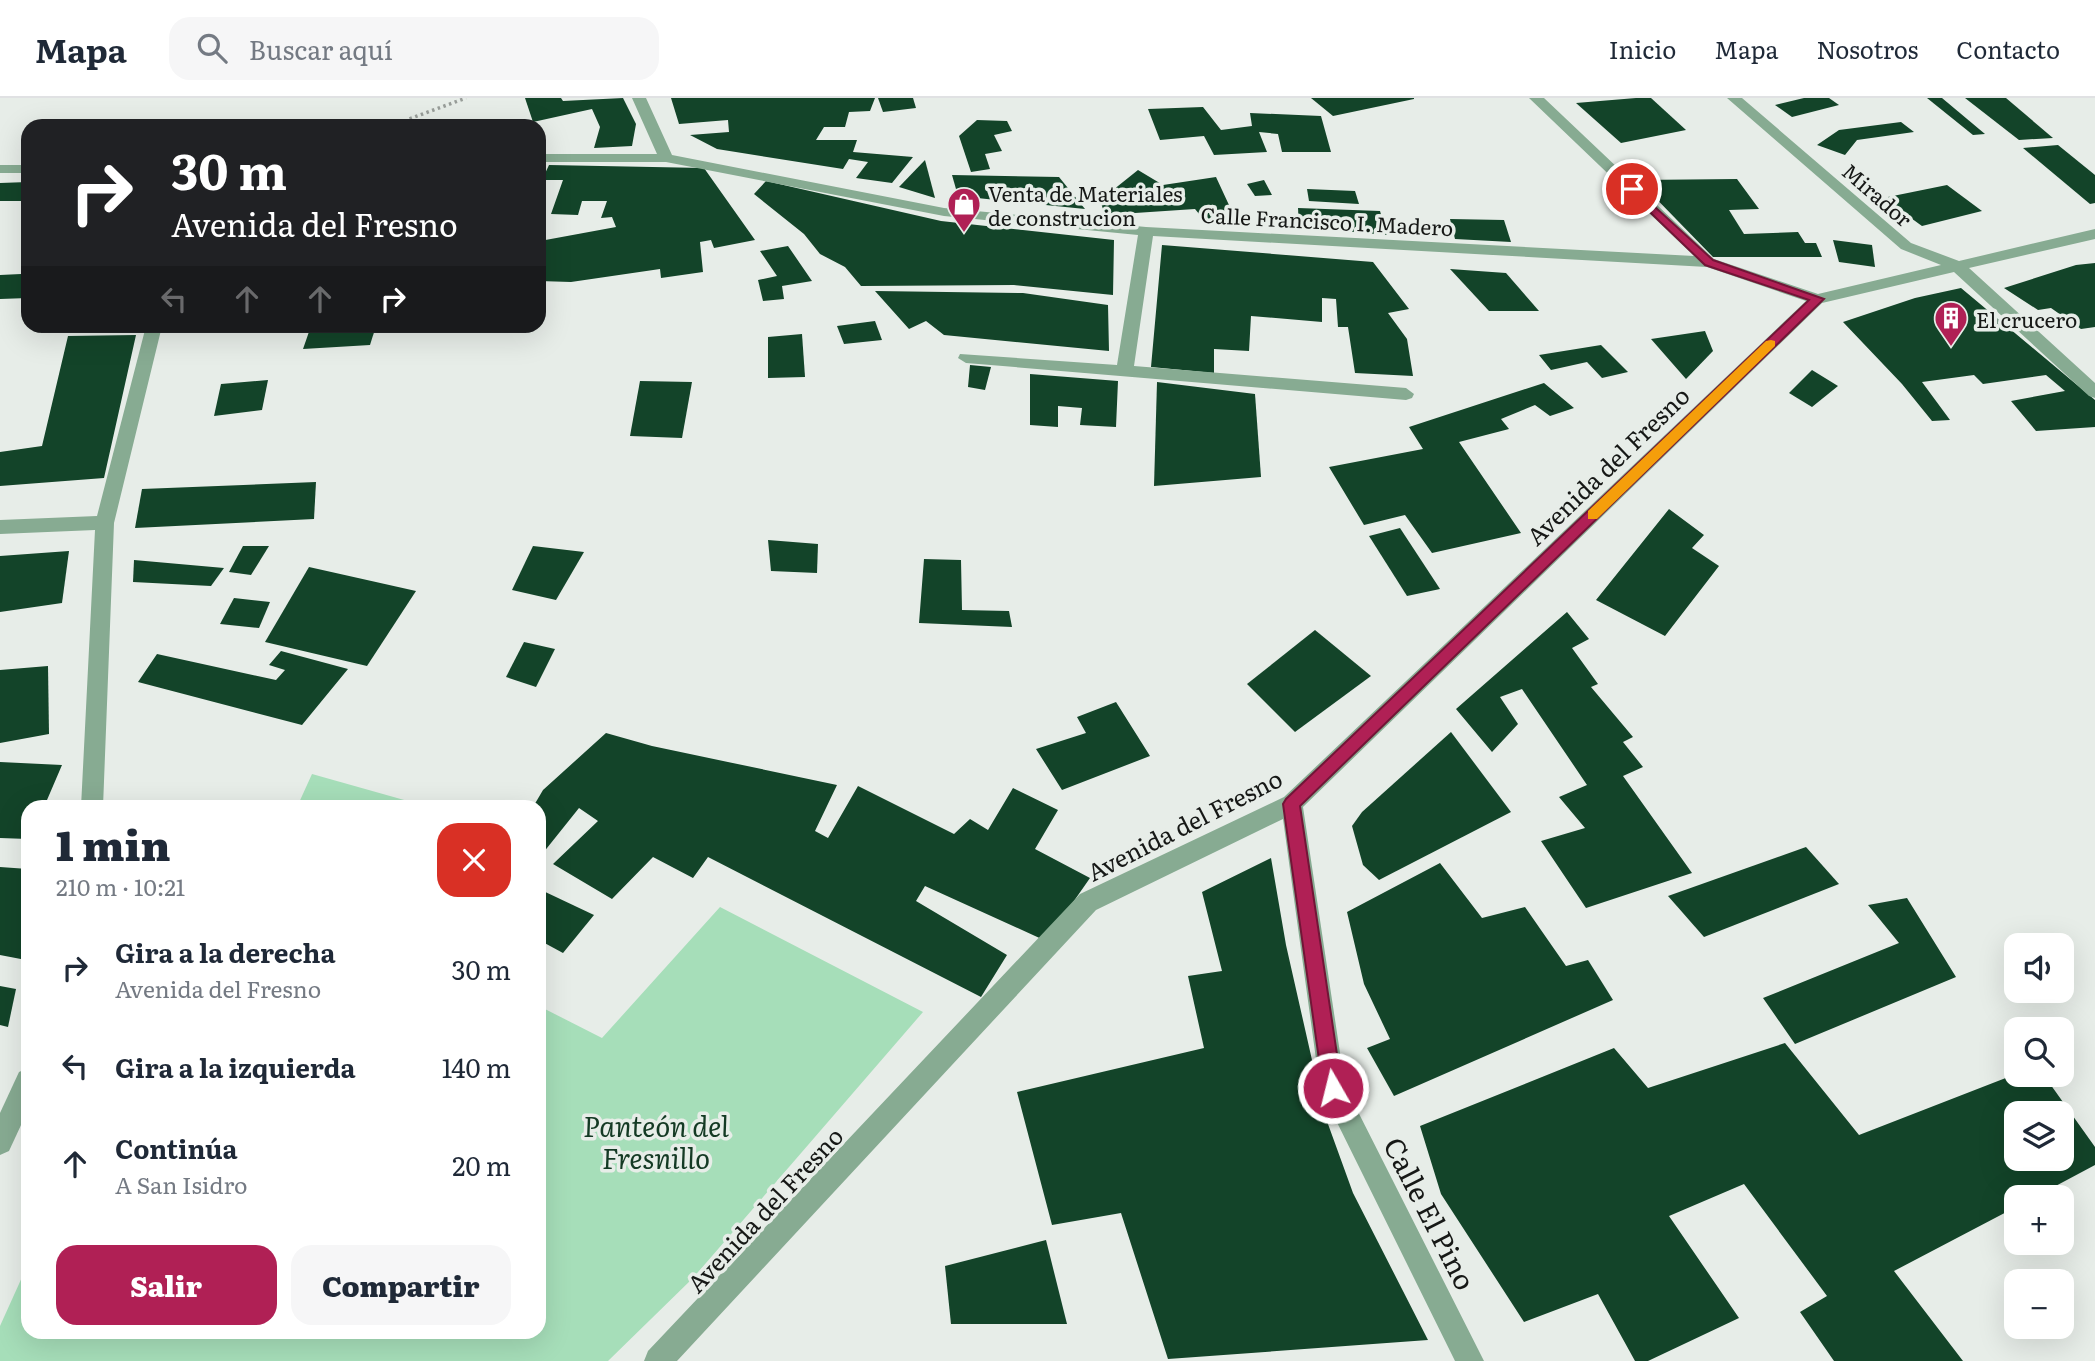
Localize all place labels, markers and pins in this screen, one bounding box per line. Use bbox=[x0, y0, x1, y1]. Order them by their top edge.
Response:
pin bbox=[1602, 159, 1662, 219]
place label: Venta de Materiales de construcion bbox=[988, 177, 1182, 232]
shop icon: Venta de Materiales de construcion bbox=[945, 185, 983, 234]
building icon: El crucero bbox=[1932, 299, 1970, 348]
place label: El crucero bbox=[1976, 303, 2077, 334]

